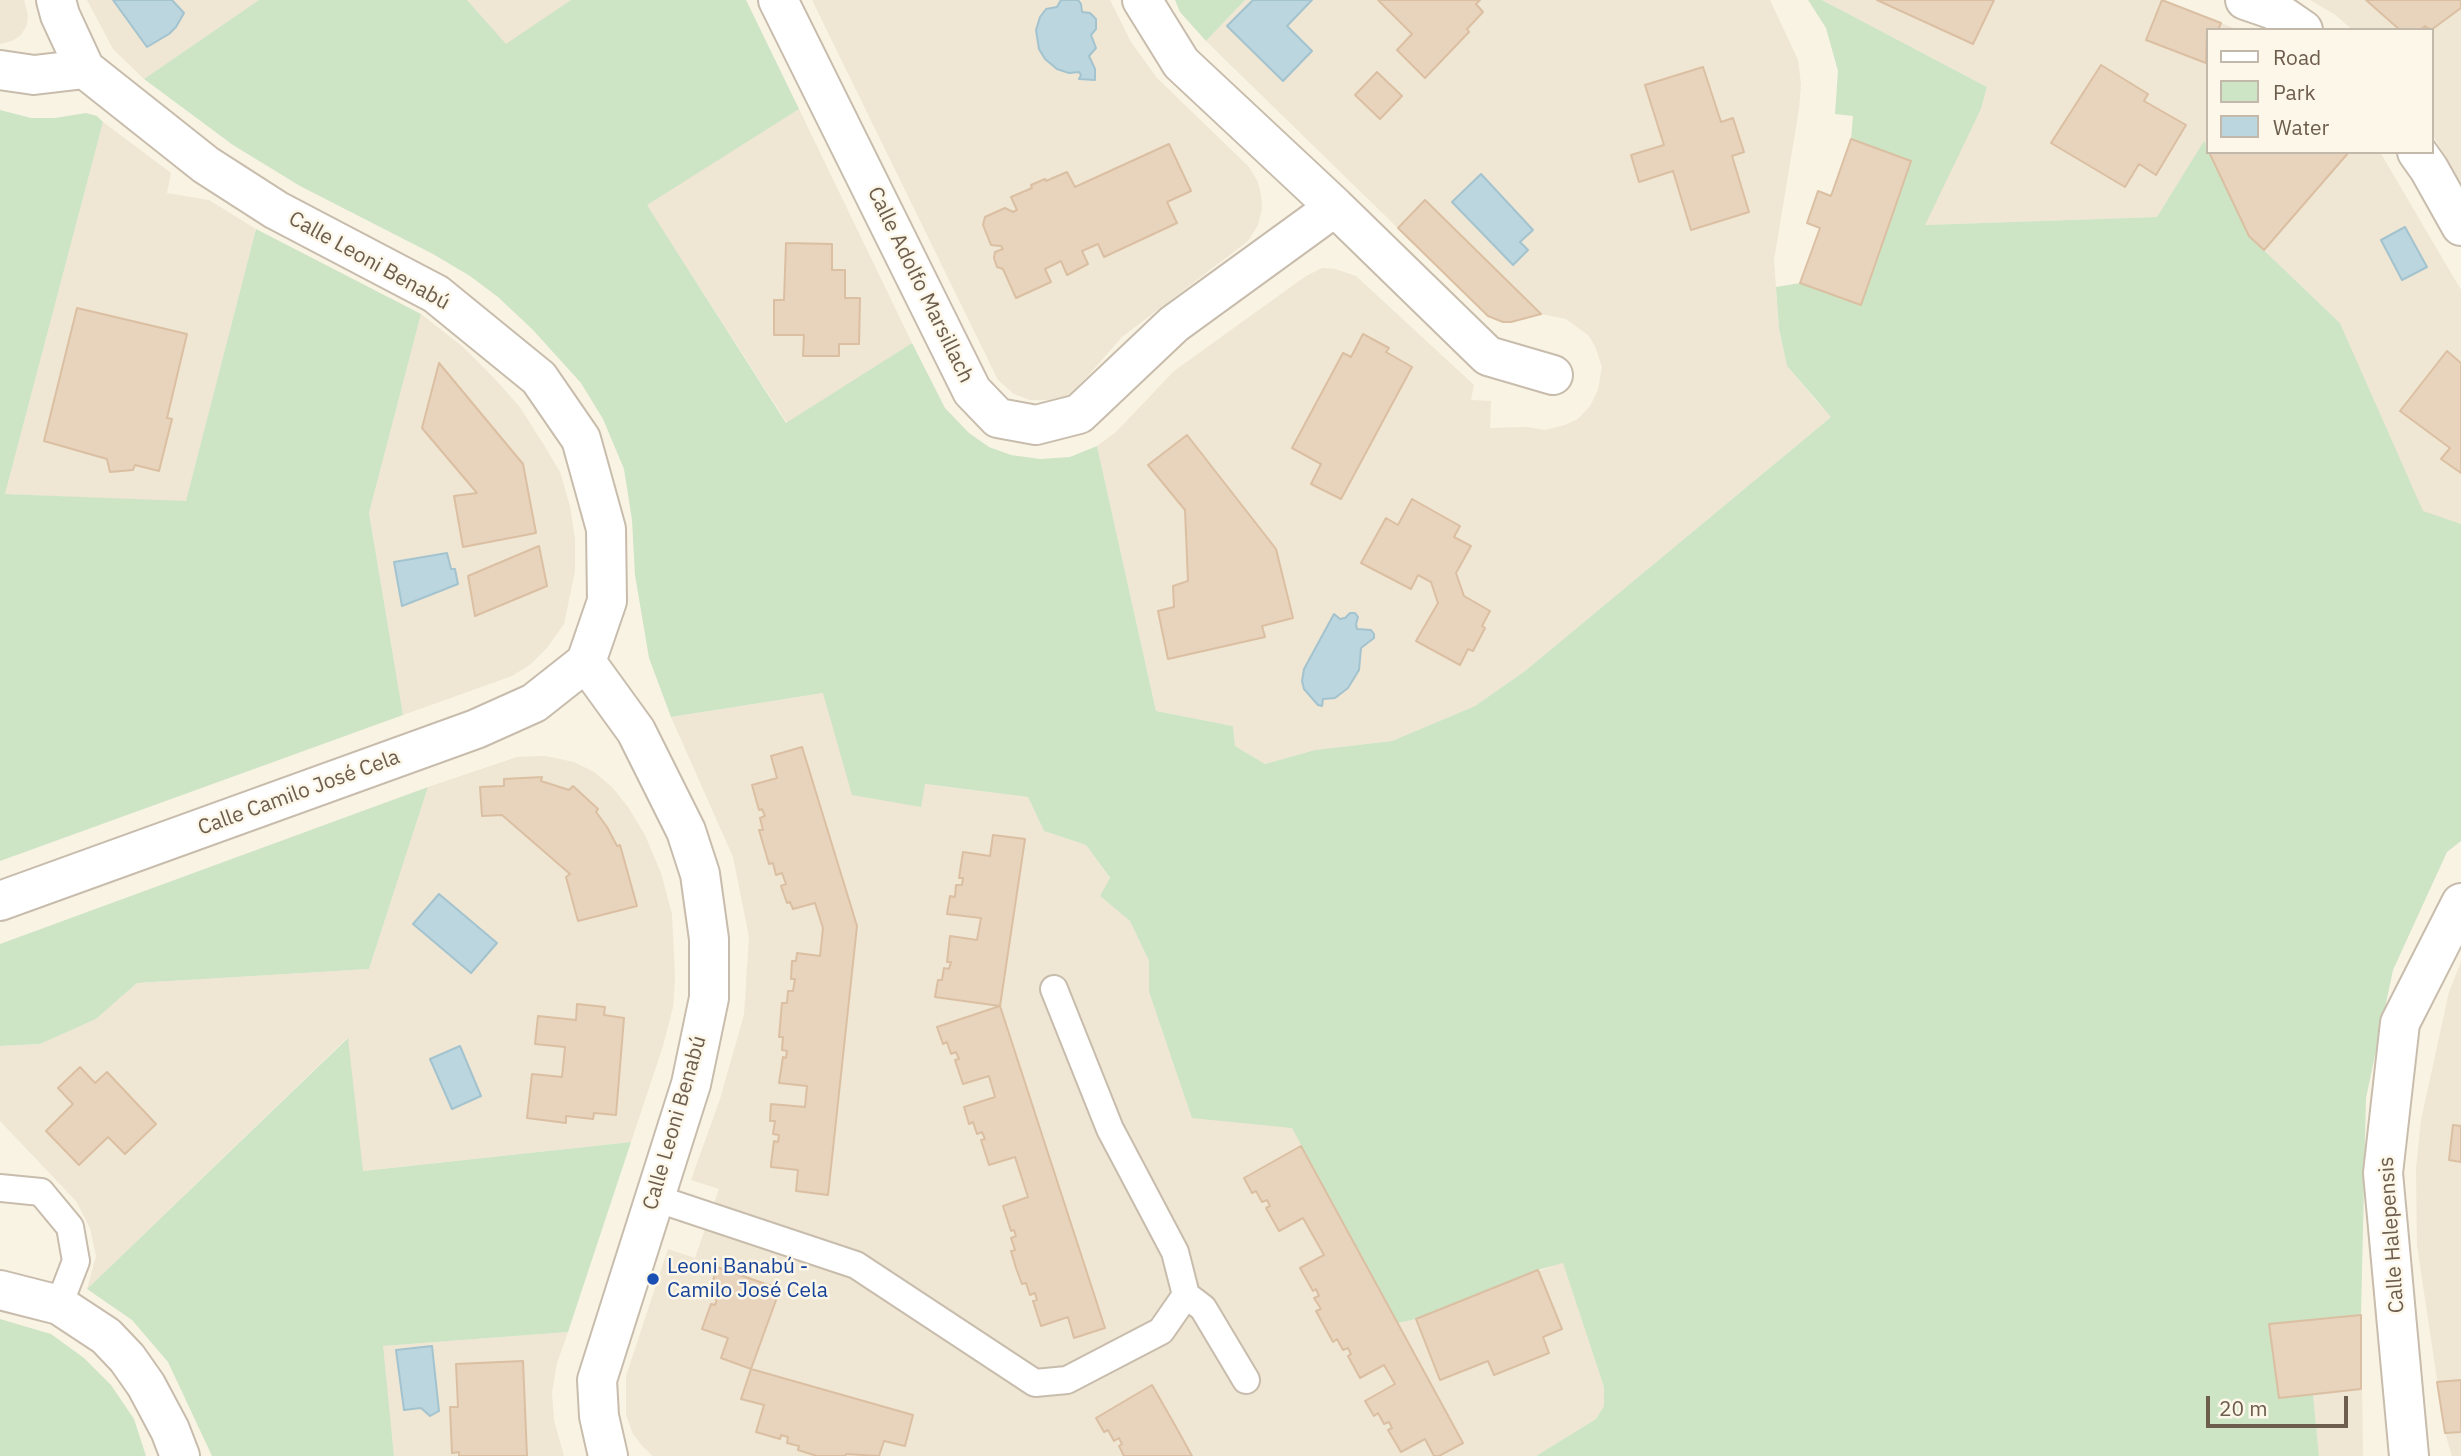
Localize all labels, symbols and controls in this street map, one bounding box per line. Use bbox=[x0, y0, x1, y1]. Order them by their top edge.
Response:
legend bbox=[2206, 28, 2433, 154]
text: Road bbox=[2273, 43, 2321, 71]
text: Park bbox=[2273, 78, 2316, 106]
text: Water bbox=[2273, 113, 2329, 141]
street label: Calle Adolfo Marsillach bbox=[862, 183, 978, 387]
street label: Calle Leoni Benabú bbox=[284, 206, 454, 316]
street label: Calle Camilo José Cela bbox=[195, 745, 403, 841]
street label: Calle Leoni Benabú bbox=[638, 1033, 712, 1213]
street label: Calle Halepensis bbox=[2374, 1156, 2410, 1314]
place label: Leoni Banabú - Camilo José Cela bbox=[667, 1254, 828, 1304]
marker: Leoni Banabú - Camilo José Cela bbox=[645, 1271, 661, 1287]
scale bar bbox=[2209, 1382, 2351, 1426]
text: 20 m bbox=[2219, 1394, 2268, 1422]

